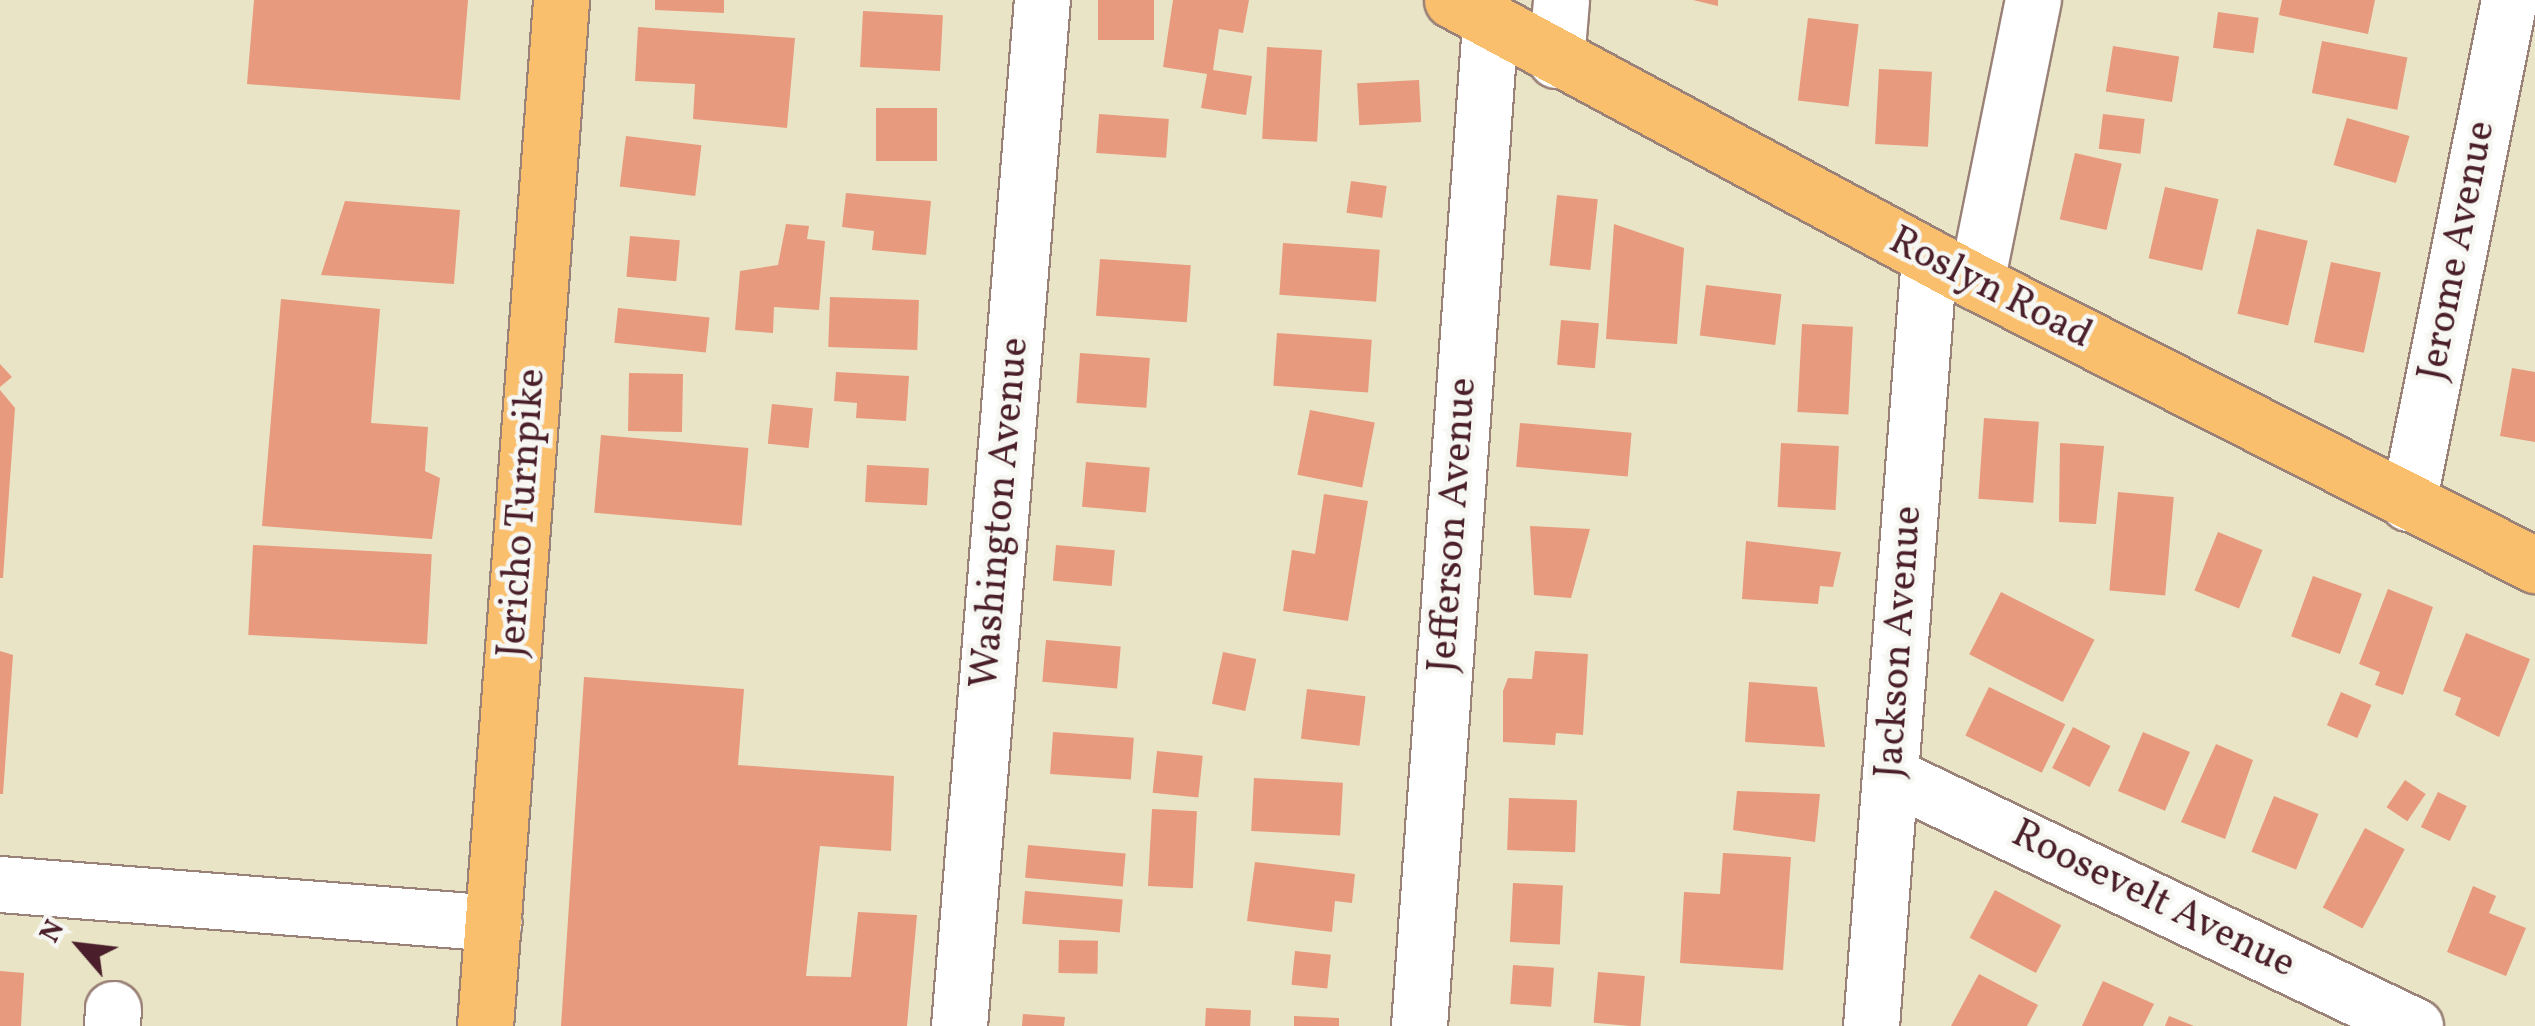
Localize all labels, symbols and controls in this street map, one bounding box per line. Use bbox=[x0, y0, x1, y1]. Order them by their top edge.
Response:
street label: Jerome Avenue bbox=[2409, 117, 2507, 385]
street label: Roslyn Road bbox=[1881, 218, 2099, 360]
street label: Washington Avenue bbox=[962, 335, 1040, 691]
street label: Jericho Turnpike bbox=[489, 366, 557, 660]
street label: Jefferson Avenue bbox=[1420, 376, 1488, 674]
street label: Jackson Avenue bbox=[1867, 504, 1933, 780]
street label: Roosevelt Avenue bbox=[2003, 811, 2303, 989]
north arrow bbox=[30, 896, 130, 996]
text: N bbox=[31, 914, 75, 950]

